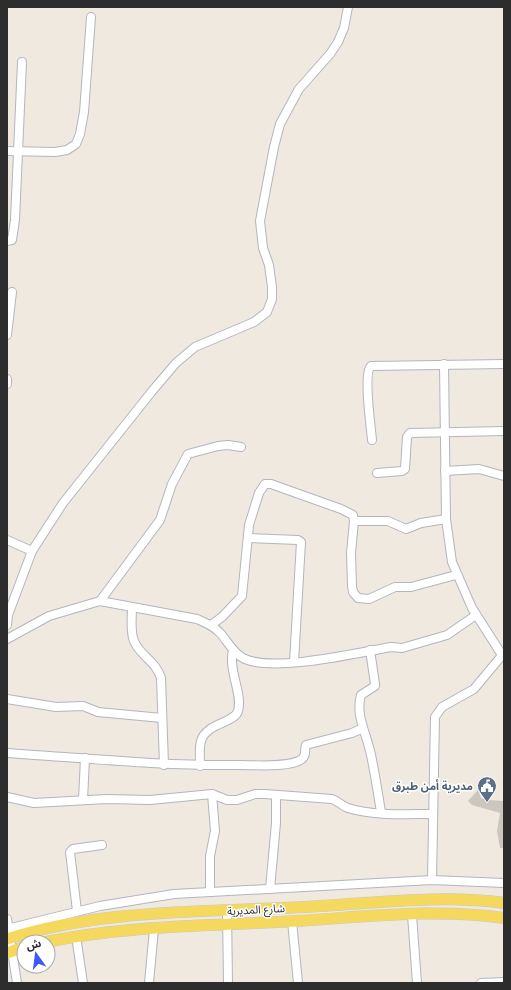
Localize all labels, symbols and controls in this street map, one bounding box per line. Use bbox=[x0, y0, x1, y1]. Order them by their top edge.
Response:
public building icon: مديرية أمن طبرق bbox=[476, 775, 498, 803]
place label: مديرية أمن طبرق bbox=[392, 779, 473, 793]
street label: شارع المديرية bbox=[227, 902, 286, 919]
north arrow bbox=[16, 934, 56, 974]
text: ش bbox=[25, 937, 43, 953]

